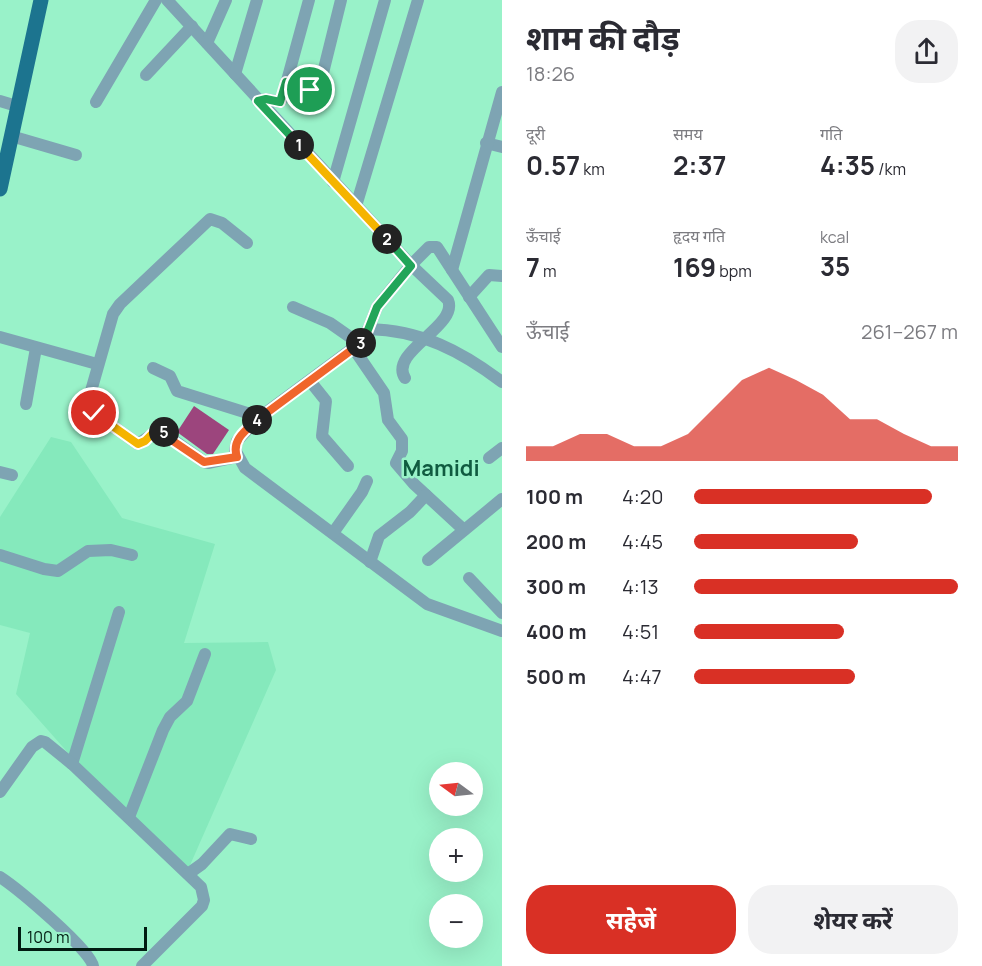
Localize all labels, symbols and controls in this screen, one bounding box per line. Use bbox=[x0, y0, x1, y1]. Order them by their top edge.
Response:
text: शाम की दौड़ bbox=[526, 15, 680, 60]
button: share bbox=[895, 20, 958, 83]
text: 18:26 bbox=[526, 60, 575, 87]
pin bbox=[284, 64, 335, 115]
icon: arrive bbox=[293, 73, 326, 106]
text: दूरी bbox=[526, 123, 545, 145]
text: समय bbox=[673, 123, 703, 145]
text: गति bbox=[820, 123, 842, 145]
pin: 1 bbox=[284, 130, 314, 160]
text: 1 bbox=[295, 134, 303, 156]
text: 0.57 bbox=[526, 147, 580, 183]
text: 2:37 bbox=[673, 147, 726, 183]
text: 4:35 bbox=[820, 147, 875, 183]
text: km bbox=[580, 158, 605, 180]
text: /km bbox=[875, 158, 906, 180]
pin: 2 bbox=[372, 224, 402, 254]
text: ऊँचाई bbox=[526, 225, 561, 247]
text: हृदय गति bbox=[673, 225, 725, 247]
text: kcal bbox=[820, 226, 849, 248]
text: 2 bbox=[382, 228, 392, 250]
text: 35 bbox=[820, 248, 850, 284]
text: 7 bbox=[526, 249, 540, 285]
text: 169 bbox=[673, 249, 716, 285]
text: m bbox=[540, 260, 557, 282]
text: bpm bbox=[716, 260, 752, 282]
text: ऊँचाई bbox=[526, 318, 569, 345]
text: 261–267 m bbox=[861, 318, 958, 345]
pin: 3 bbox=[346, 328, 376, 358]
text: 3 bbox=[356, 332, 366, 354]
pin bbox=[68, 387, 119, 438]
icon: check bbox=[77, 396, 110, 429]
pin: 4 bbox=[242, 405, 272, 435]
text: 4 bbox=[252, 409, 262, 431]
pin: 5 bbox=[149, 417, 179, 447]
text: 5 bbox=[159, 421, 169, 443]
district label: Mamidi bbox=[402, 453, 480, 483]
text: 100 m bbox=[526, 483, 583, 510]
text: 4:20 bbox=[622, 483, 663, 510]
text: 200 m bbox=[526, 528, 586, 555]
text: 4:45 bbox=[622, 528, 663, 555]
text: 300 m bbox=[526, 573, 586, 600]
text: 4:13 bbox=[622, 573, 659, 600]
text: 400 m bbox=[526, 618, 586, 645]
text: 4:51 bbox=[622, 618, 659, 645]
text: 500 m bbox=[526, 663, 586, 690]
text: 4:47 bbox=[622, 663, 662, 690]
north arrow bbox=[429, 762, 483, 816]
map controls bbox=[429, 762, 483, 948]
button: + bbox=[429, 828, 483, 882]
button: सहेजें bbox=[526, 885, 736, 954]
button: शेयर करें bbox=[748, 885, 958, 954]
button: − bbox=[429, 894, 483, 948]
scale bar bbox=[18, 924, 147, 952]
text: 100 m bbox=[27, 926, 70, 948]

